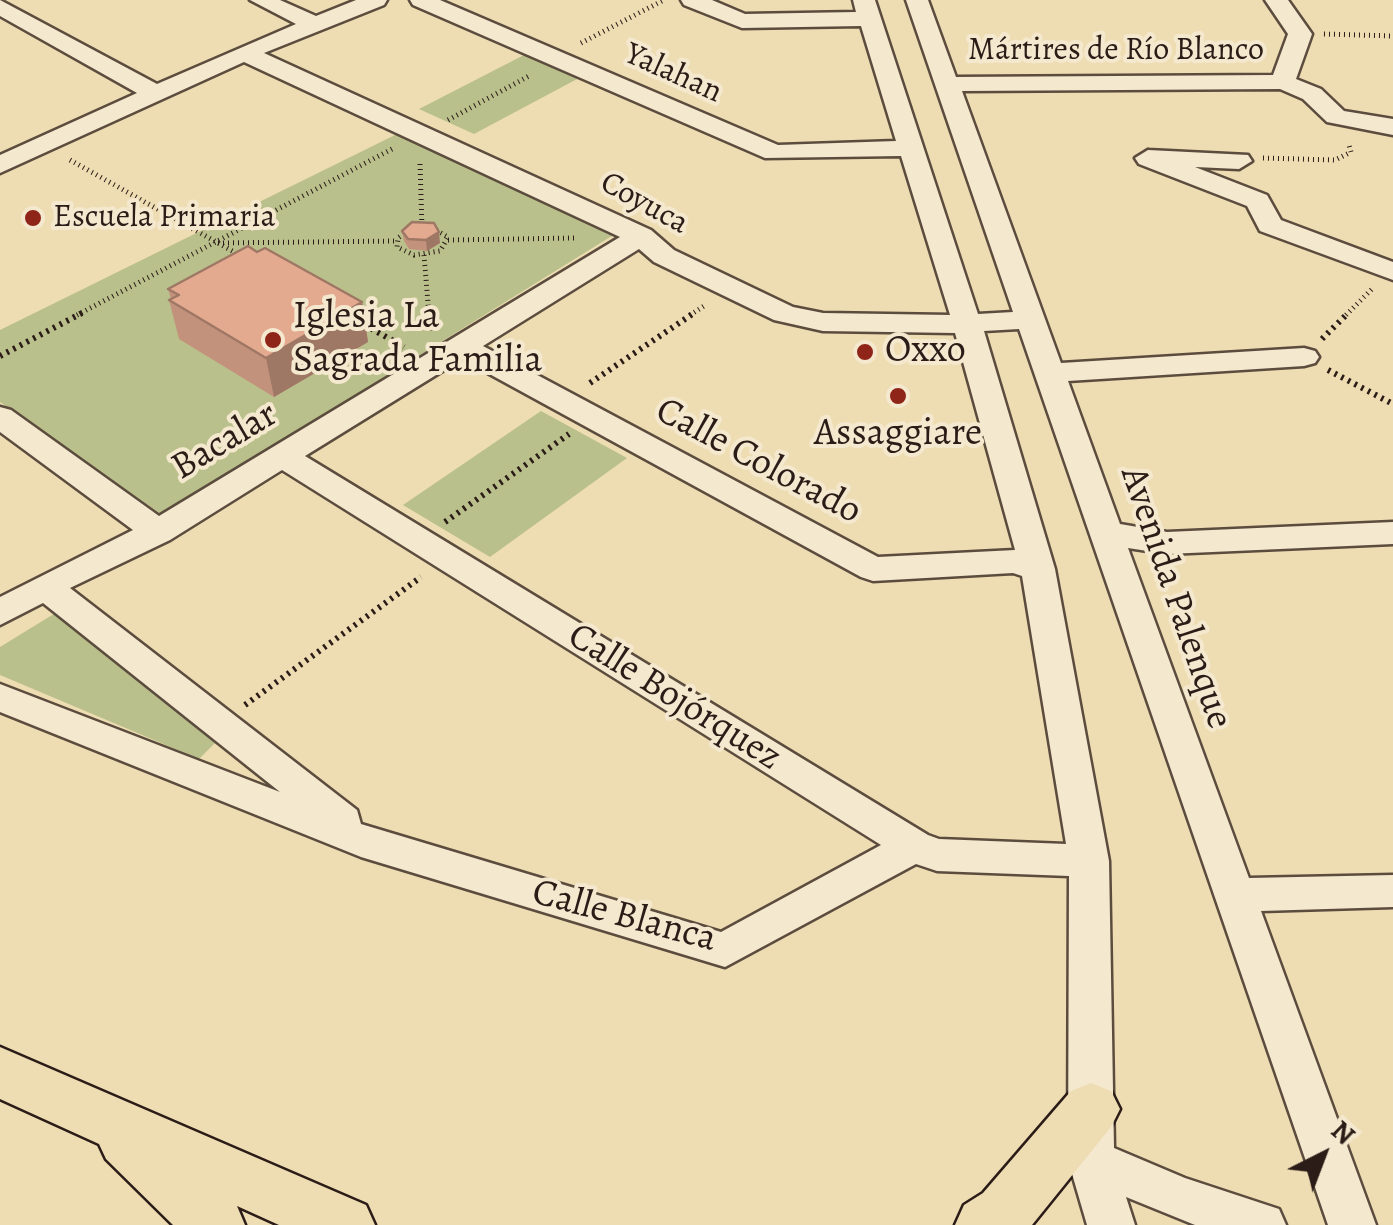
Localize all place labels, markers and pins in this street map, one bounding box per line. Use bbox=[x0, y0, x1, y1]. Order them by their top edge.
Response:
place label: Escuela Primaria bbox=[53, 199, 275, 237]
marker: Escuela Primaria bbox=[22, 207, 44, 229]
place label: Iglesia La Sagrada Familia bbox=[293, 295, 542, 384]
marker: Iglesia La Sagrada Familia bbox=[262, 329, 284, 351]
place label: Oxxo bbox=[885, 329, 966, 375]
marker: Oxxo bbox=[854, 341, 876, 363]
marker: Assaggiare bbox=[887, 385, 909, 407]
place label: Assaggiare bbox=[814, 412, 982, 458]

